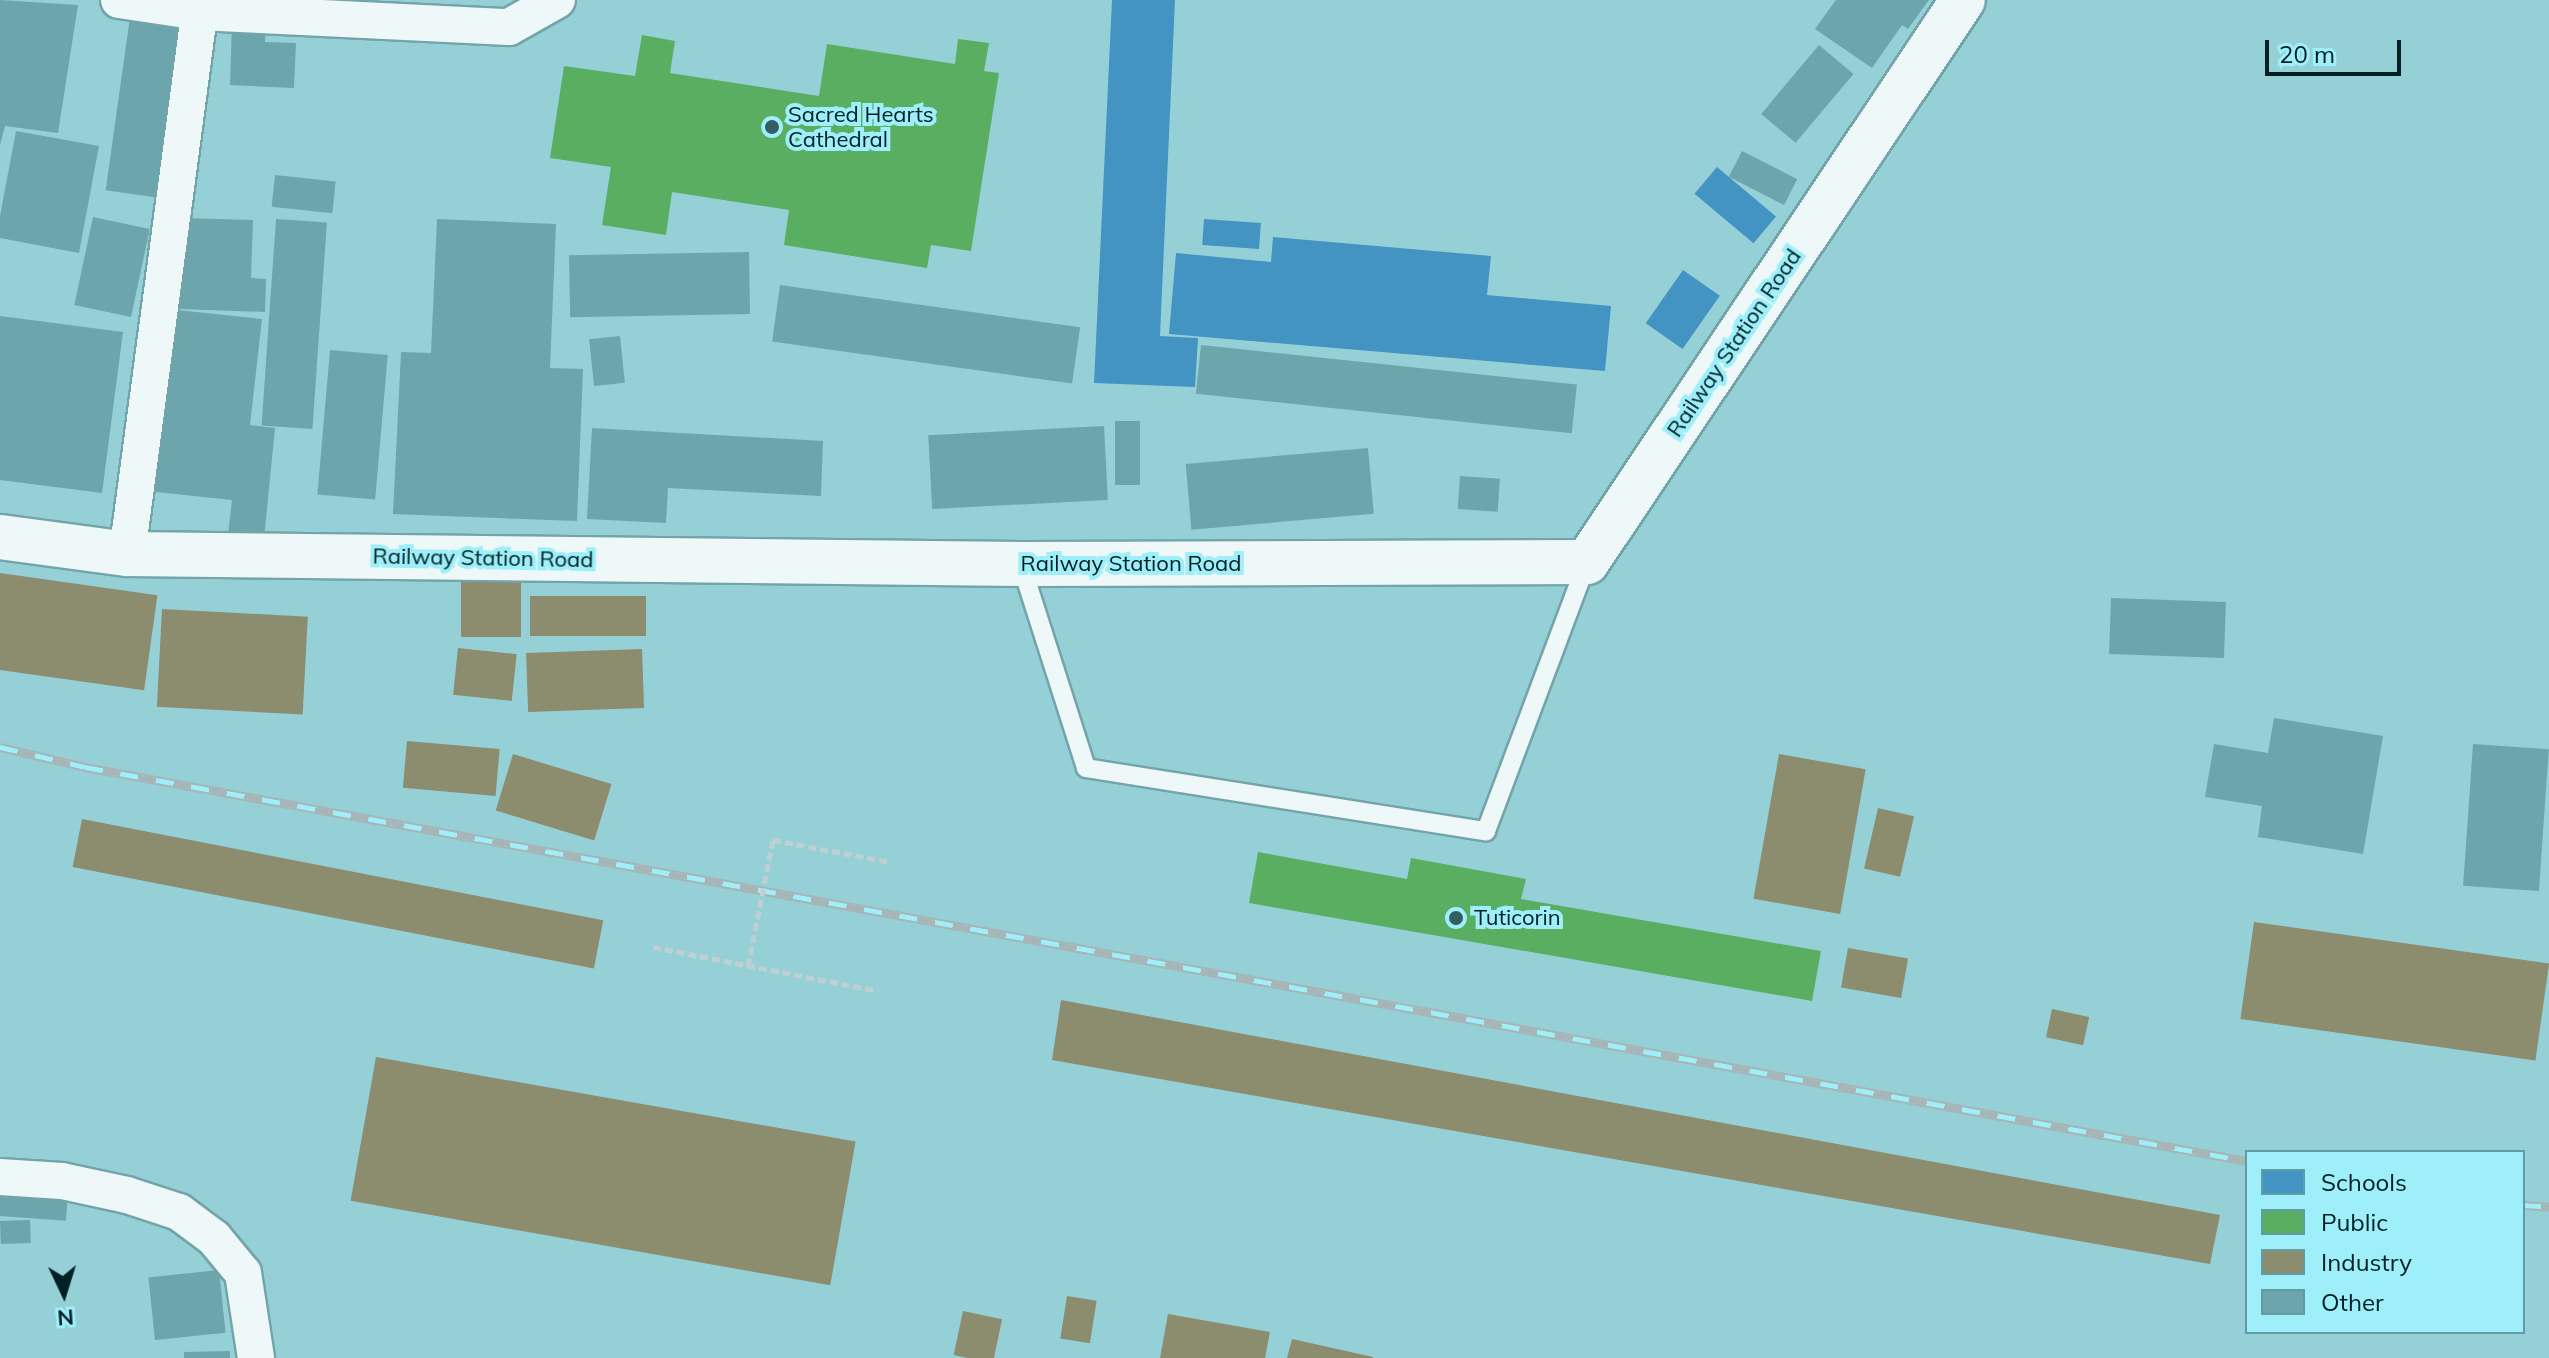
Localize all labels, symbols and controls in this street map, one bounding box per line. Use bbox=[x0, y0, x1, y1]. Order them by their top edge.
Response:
scale bar bbox=[2269, 24, 2405, 74]
text: 20 m bbox=[2279, 39, 2335, 69]
place label: Sacred Hearts Cathedral bbox=[788, 101, 934, 152]
marker: Sacred Hearts Cathedral bbox=[763, 118, 781, 136]
street label: Railway Station Road bbox=[1661, 244, 1807, 442]
street label: Railway Station Road bbox=[372, 543, 594, 573]
street label: Railway Station Road bbox=[1021, 551, 1241, 577]
place label: Tuticorin bbox=[1474, 905, 1561, 931]
marker: Tuticorin bbox=[1445, 907, 1467, 929]
legend bbox=[2245, 1150, 2525, 1334]
text: Schools bbox=[2321, 1167, 2407, 1197]
text: Public bbox=[2321, 1207, 2388, 1237]
text: Industry bbox=[2321, 1247, 2412, 1277]
north arrow bbox=[24, 1254, 104, 1334]
text: Other bbox=[2321, 1287, 2384, 1317]
text: N bbox=[56, 1303, 75, 1332]

